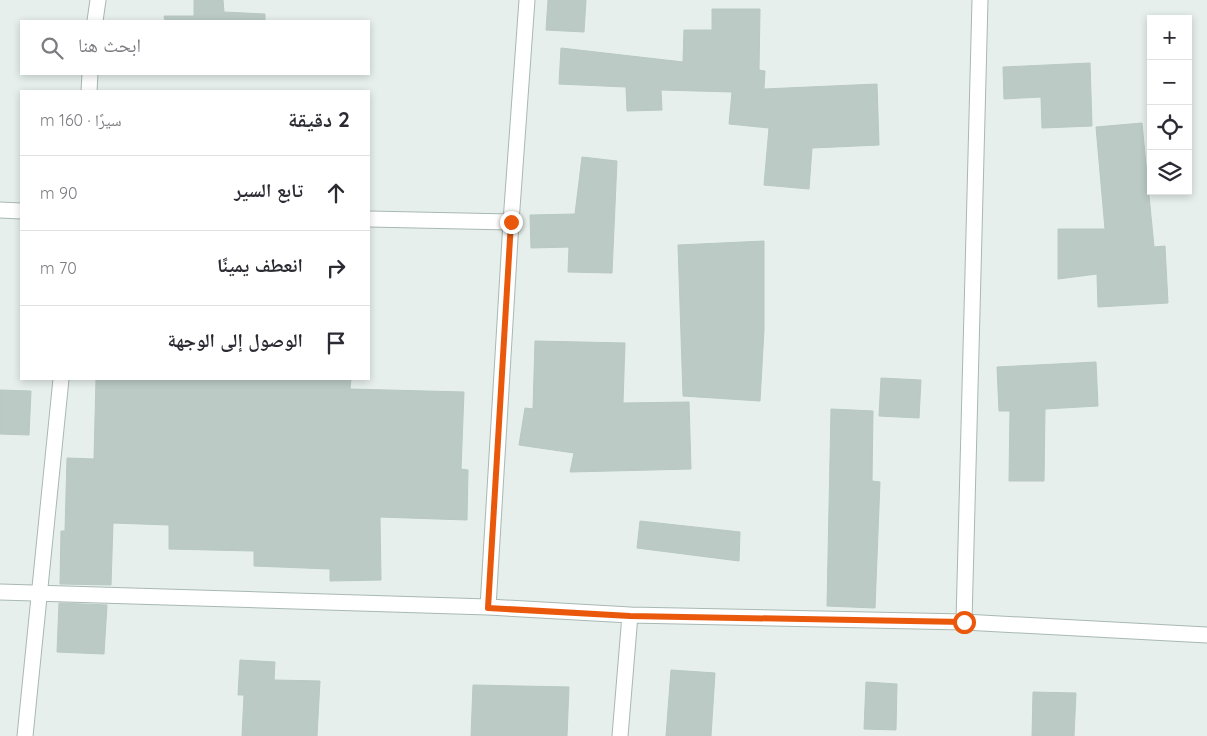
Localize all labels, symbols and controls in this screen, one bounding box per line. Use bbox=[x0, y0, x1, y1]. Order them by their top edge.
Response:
map controls bbox=[1147, 15, 1192, 195]
button: + bbox=[1147, 15, 1192, 60]
search box bbox=[20, 20, 370, 75]
text: ابحث هنا bbox=[78, 33, 141, 57]
icon: search bbox=[38, 34, 66, 62]
button: − bbox=[1147, 60, 1192, 105]
button: locate bbox=[1147, 105, 1192, 150]
text: 2 دقيقة bbox=[288, 106, 350, 132]
text: سيرًا · 160 m bbox=[40, 110, 121, 130]
button: layers bbox=[1147, 150, 1192, 195]
text: تابع السير bbox=[234, 178, 303, 202]
icon: ahead bbox=[322, 179, 350, 207]
text: 90 m bbox=[40, 183, 77, 203]
route end bbox=[500, 211, 523, 234]
text: انعطف يمينًا bbox=[217, 253, 303, 277]
icon: right bbox=[322, 254, 350, 282]
text: 70 m bbox=[40, 258, 77, 278]
text: الوصول إلى الوجهة bbox=[167, 328, 303, 352]
icon: arrive bbox=[322, 329, 350, 357]
route start bbox=[953, 611, 976, 634]

